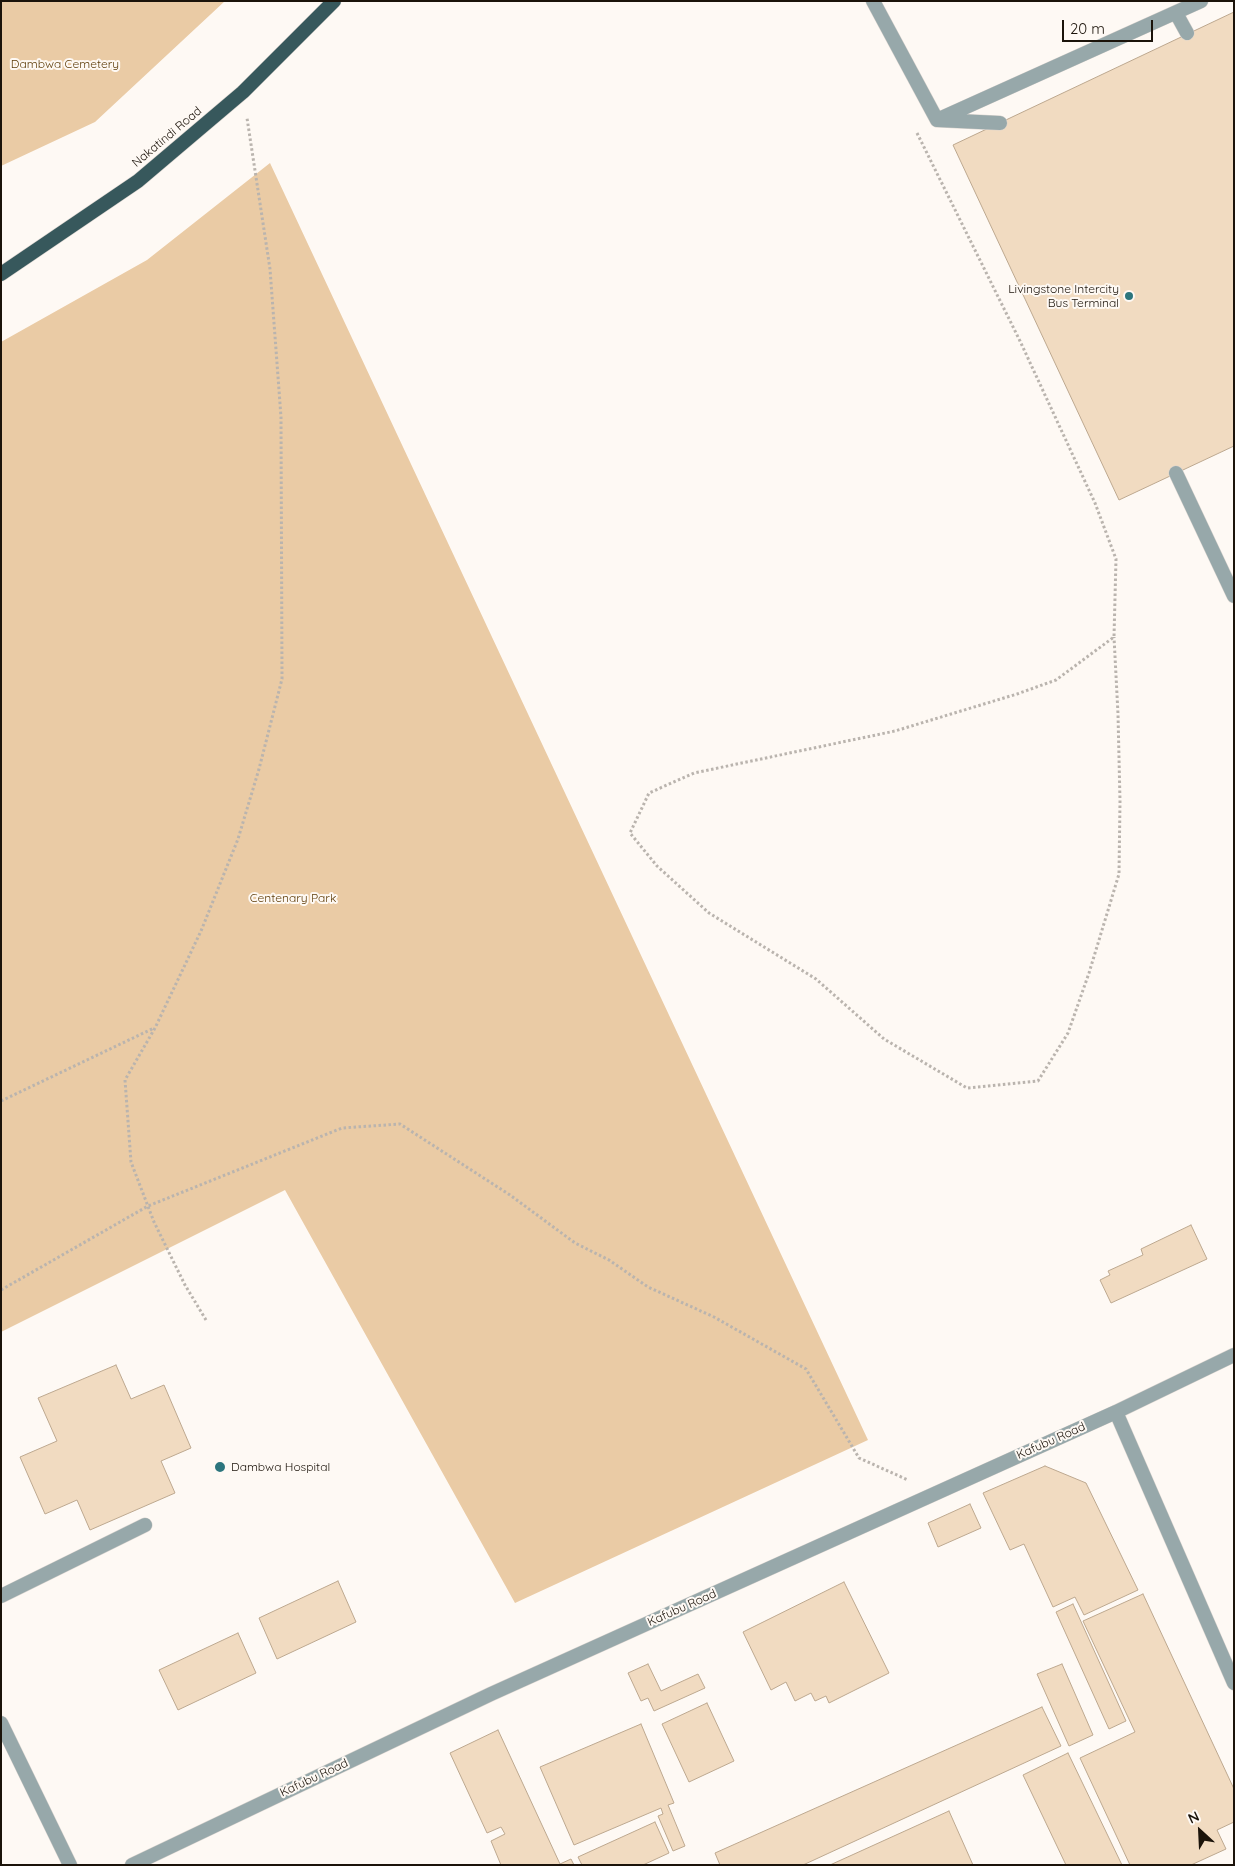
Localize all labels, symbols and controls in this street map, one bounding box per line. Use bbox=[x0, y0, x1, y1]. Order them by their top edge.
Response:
scale bar bbox=[1065, 10, 1156, 42]
text: 20 m bbox=[1070, 19, 1105, 38]
park label: Dambwa Cemetery bbox=[11, 57, 119, 71]
street label: Nakatindi Road bbox=[129, 104, 205, 170]
place label: Livingstone Intercity Bus Terminal bbox=[1008, 282, 1119, 310]
marker: Livingstone Intercity Bus Terminal bbox=[1123, 290, 1135, 302]
park label: Centenary Park bbox=[250, 891, 336, 905]
street label: Kafubu Road bbox=[1014, 1419, 1088, 1463]
marker: Dambwa Hospital bbox=[213, 1460, 227, 1474]
place label: Dambwa Hospital bbox=[231, 1460, 330, 1474]
street label: Kafubu Road bbox=[645, 1586, 719, 1630]
street label: Kafubu Road bbox=[278, 1756, 350, 1800]
north arrow bbox=[1175, 1806, 1225, 1856]
text: N bbox=[1185, 1807, 1202, 1828]

